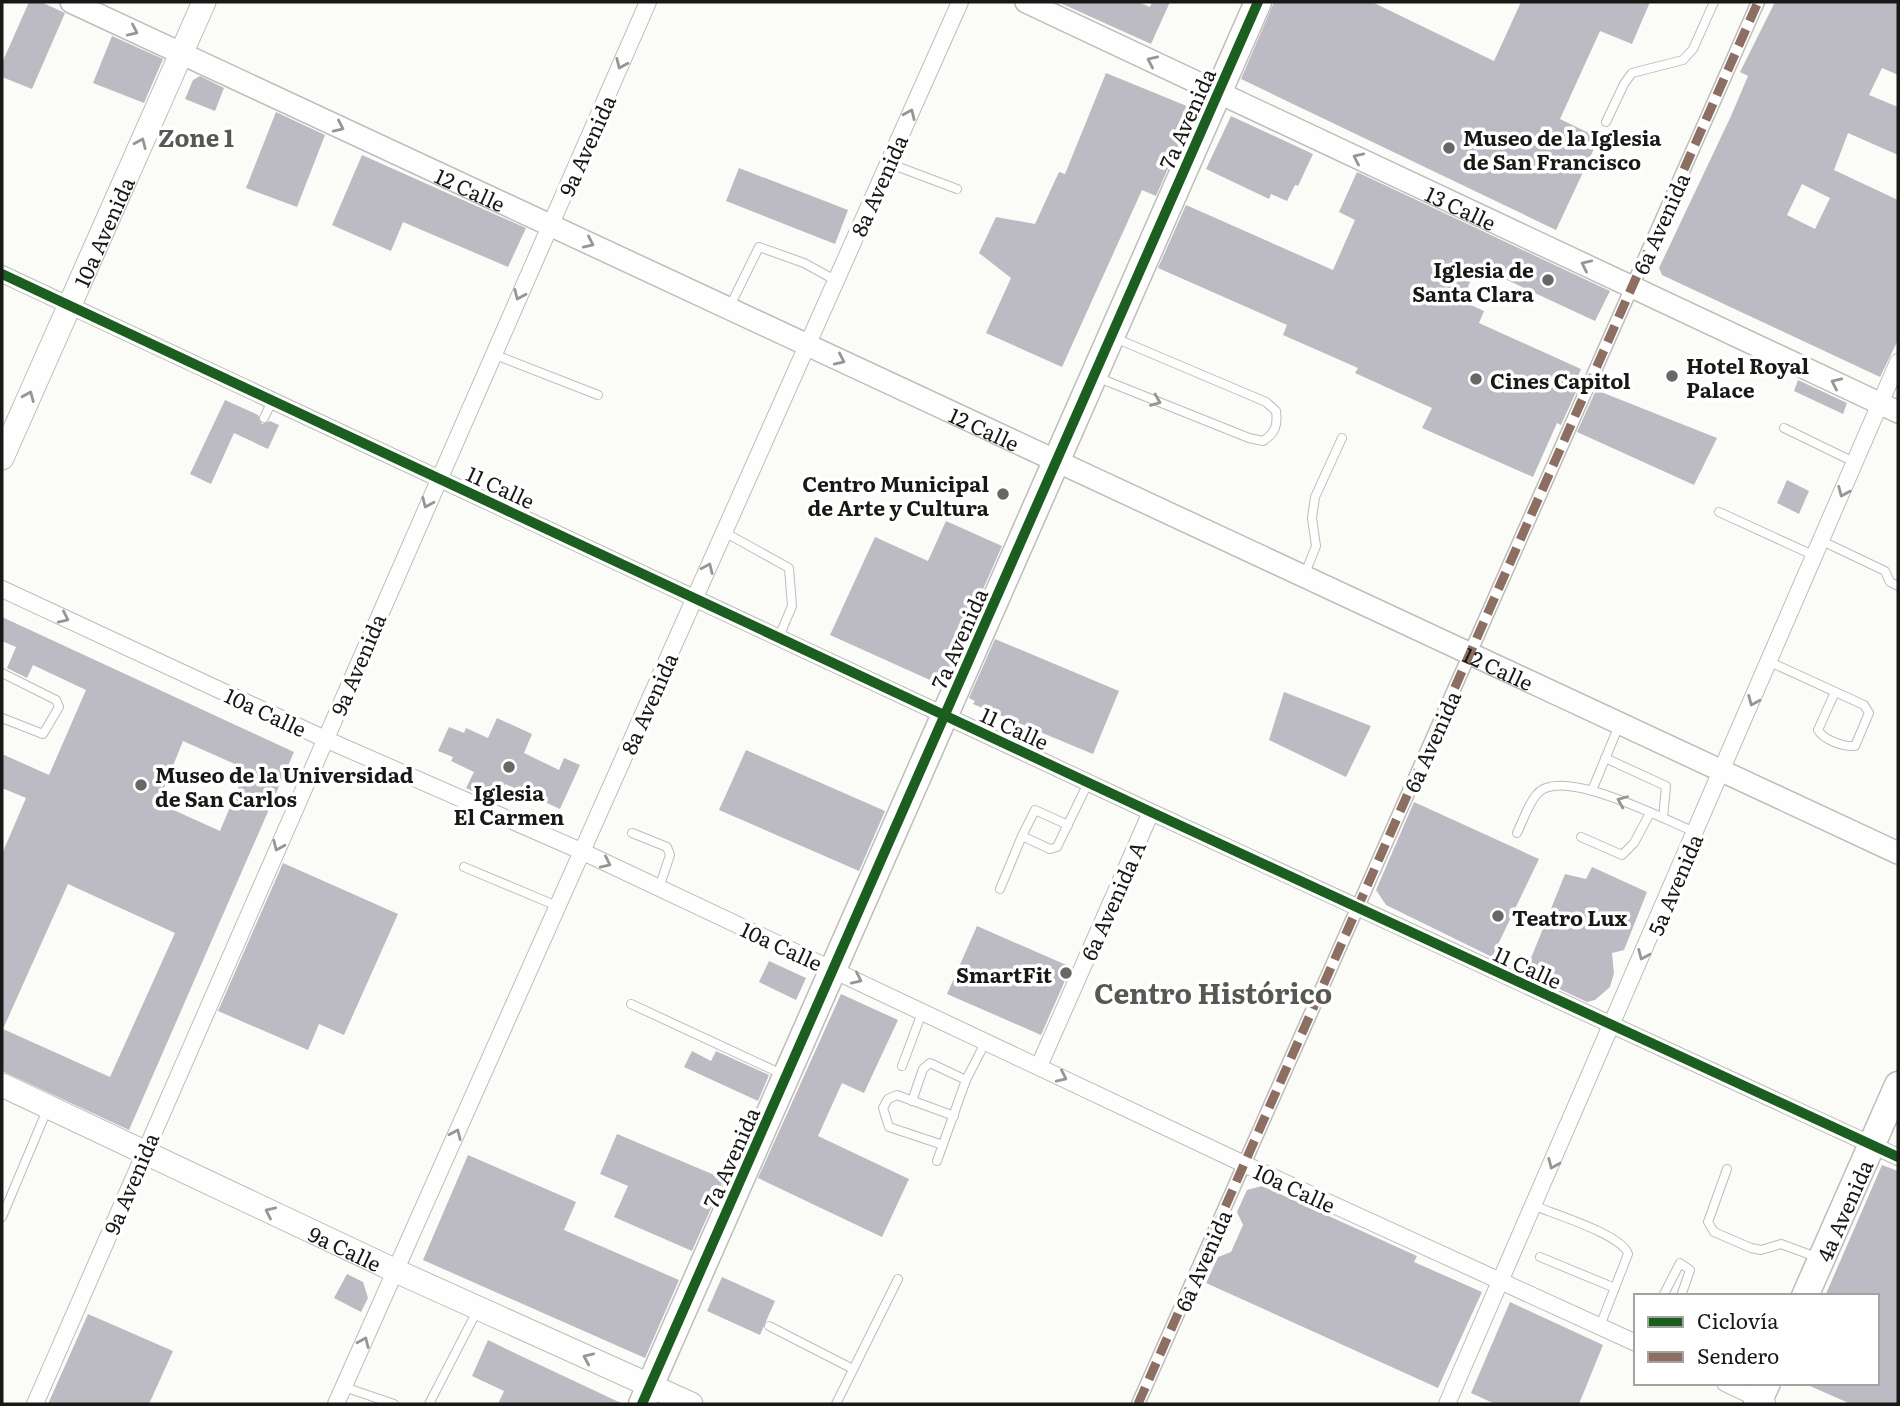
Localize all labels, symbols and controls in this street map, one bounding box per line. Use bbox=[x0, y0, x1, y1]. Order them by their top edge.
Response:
one-way arrow bbox=[125, 22, 138, 36]
one-way arrow bbox=[1147, 55, 1160, 69]
one-way arrow bbox=[615, 57, 629, 70]
street label: 7a Avenida bbox=[1150, 62, 1222, 173]
street label: 9a Avenida bbox=[550, 89, 622, 201]
one-way arrow bbox=[902, 109, 916, 121]
one-way arrow bbox=[332, 118, 344, 132]
district label: Zone 1 bbox=[158, 119, 234, 154]
place label: Museo de la Iglesia de San Francisco bbox=[1463, 121, 1662, 176]
street label: 8a Avenida bbox=[842, 129, 914, 241]
one-way arrow bbox=[133, 138, 147, 150]
marker: Museo de la Iglesia de San Francisco bbox=[1441, 140, 1457, 156]
one-way arrow bbox=[1353, 152, 1365, 166]
street label: 12 Calle bbox=[431, 159, 511, 218]
street label: 6a Avenida bbox=[1624, 167, 1696, 279]
street label: 10a Avenida bbox=[64, 171, 141, 291]
street label: 13 Calle bbox=[1421, 177, 1502, 237]
one-way arrow bbox=[582, 235, 595, 249]
place label: Iglesia de Santa Clara bbox=[1412, 253, 1535, 308]
one-way arrow bbox=[1581, 260, 1593, 274]
marker: Iglesia de Santa Clara bbox=[1540, 272, 1556, 288]
one-way arrow bbox=[513, 288, 527, 300]
place label: Hotel Royal Palace bbox=[1686, 349, 1810, 404]
one-way arrow bbox=[833, 352, 845, 366]
place label: Cines Capitol bbox=[1490, 364, 1631, 395]
marker: Hotel Royal Palace bbox=[1664, 368, 1680, 384]
marker: Cines Capitol bbox=[1468, 371, 1484, 387]
one-way arrow bbox=[1831, 377, 1843, 391]
one-way arrow bbox=[21, 390, 35, 403]
one-way arrow bbox=[1149, 393, 1161, 407]
street label: 12 Calle bbox=[945, 398, 1025, 457]
street label: 11 Calle bbox=[462, 457, 540, 515]
place label: Centro Municipal de Arte y Cultura bbox=[802, 467, 990, 522]
one-way arrow bbox=[1837, 485, 1851, 498]
marker: Centro Municipal de Arte y Cultura bbox=[995, 486, 1011, 502]
one-way arrow bbox=[421, 496, 435, 508]
one-way arrow bbox=[700, 563, 714, 575]
street label: 7a Avenida bbox=[922, 582, 994, 693]
street label: 9a Avenida bbox=[322, 608, 393, 720]
one-way arrow bbox=[57, 610, 69, 624]
street label: 12 Calle bbox=[1459, 637, 1539, 697]
street label: 8a Avenida bbox=[612, 647, 684, 759]
street label: 10a Calle bbox=[220, 679, 312, 743]
street label: 6a Avenida bbox=[1395, 685, 1467, 797]
one-way arrow bbox=[1747, 694, 1761, 707]
street label: 11 Calle bbox=[976, 698, 1054, 756]
place label: Museo de la Universidad de San Carlos bbox=[155, 758, 414, 813]
marker: Iglesia El Carmen bbox=[501, 759, 517, 775]
place label: Iglesia El Carmen bbox=[454, 776, 565, 831]
marker: Museo de la Universidad de San Carlos bbox=[133, 777, 149, 793]
one-way arrow bbox=[1617, 795, 1629, 809]
street label: 5a Avenida bbox=[1639, 828, 1710, 939]
street label: 6a Avenida A bbox=[1072, 835, 1152, 965]
one-way arrow bbox=[272, 839, 286, 852]
one-way arrow bbox=[599, 855, 611, 869]
place label: Teatro Lux bbox=[1512, 901, 1628, 932]
marker: Teatro Lux bbox=[1490, 908, 1506, 924]
street label: 10a Calle bbox=[736, 913, 828, 977]
street label: 11 Calle bbox=[1489, 937, 1567, 995]
one-way arrow bbox=[1637, 948, 1651, 960]
place label: SmartFit bbox=[956, 958, 1053, 989]
marker: SmartFit bbox=[1058, 965, 1074, 981]
one-way arrow bbox=[850, 971, 862, 985]
district label: Centro Histórico bbox=[1094, 971, 1332, 1013]
one-way arrow bbox=[1055, 1068, 1067, 1082]
street label: 7a Avenida bbox=[694, 1101, 766, 1212]
street label: 9a Avenida bbox=[95, 1127, 166, 1239]
one-way arrow bbox=[448, 1129, 462, 1141]
street label: 4a Avenida bbox=[1807, 1154, 1879, 1266]
street label: 10a Calle bbox=[1249, 1155, 1341, 1219]
one-way arrow bbox=[1547, 1157, 1561, 1169]
street label: 6a Avenida bbox=[1166, 1204, 1238, 1316]
one-way arrow bbox=[265, 1206, 277, 1220]
street label: 9a Calle bbox=[304, 1217, 387, 1278]
legend bbox=[1634, 1294, 1879, 1385]
text: Ciclovía bbox=[1697, 1304, 1779, 1335]
one-way arrow bbox=[356, 1337, 370, 1349]
text: Sendero bbox=[1697, 1339, 1779, 1370]
one-way arrow bbox=[583, 1352, 595, 1366]

